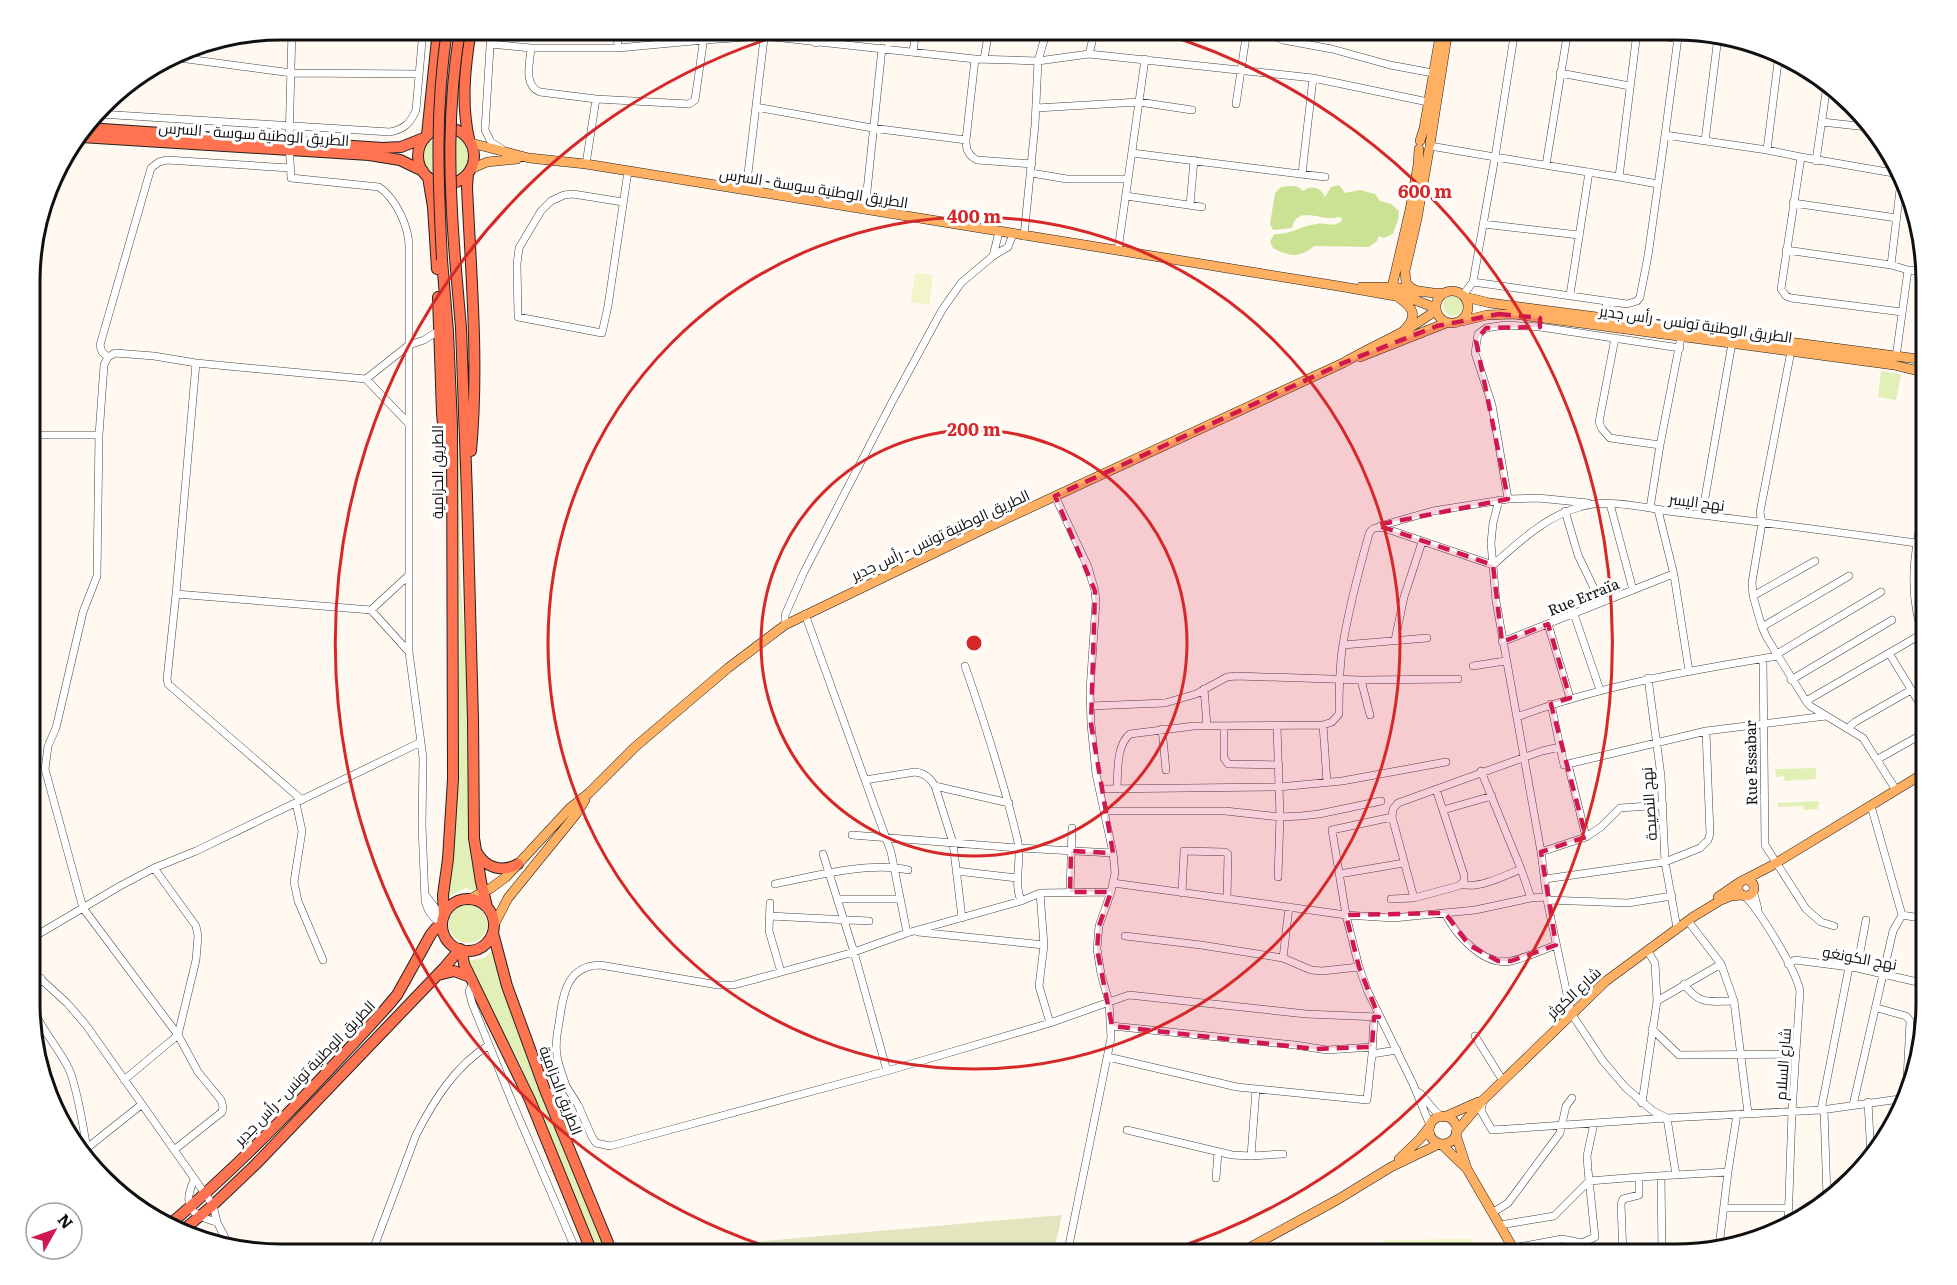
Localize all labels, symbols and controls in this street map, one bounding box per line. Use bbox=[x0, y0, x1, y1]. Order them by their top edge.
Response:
street label: الطريق الوطنية سوسة - السرس bbox=[158, 115, 350, 151]
street label: الطريق الوطنية سوسة - السرس bbox=[718, 161, 910, 213]
text: 600 m bbox=[1398, 177, 1452, 204]
text: 400 m bbox=[947, 202, 1001, 229]
street label: الطريق الوطنية تونس - رأس جدير bbox=[1597, 298, 1794, 348]
text: 200 m bbox=[947, 415, 1001, 442]
street label: الطريق الحزامية bbox=[425, 425, 448, 519]
street label: الطريق الوطنية تونس - رأس جدير bbox=[846, 482, 1033, 586]
street label: نهج اليسر bbox=[1667, 486, 1726, 517]
street label: Rue Erraïa bbox=[1544, 571, 1623, 621]
centre of rings bbox=[964, 633, 984, 653]
street label: Rue Essabar bbox=[1738, 720, 1762, 806]
street label: نهج النصيحة bbox=[1634, 766, 1663, 842]
street label: نهج الكونغو bbox=[1821, 939, 1899, 976]
street label: شارع الكوثر bbox=[1540, 961, 1606, 1025]
street label: الطريق الوطنية تونس - رأس جدير bbox=[227, 994, 380, 1151]
street label: شارع السلام bbox=[1768, 1027, 1797, 1101]
street label: الطريق الحزامية bbox=[534, 1042, 590, 1138]
north arrow bbox=[24, 1201, 84, 1261]
text: N bbox=[53, 1208, 80, 1234]

